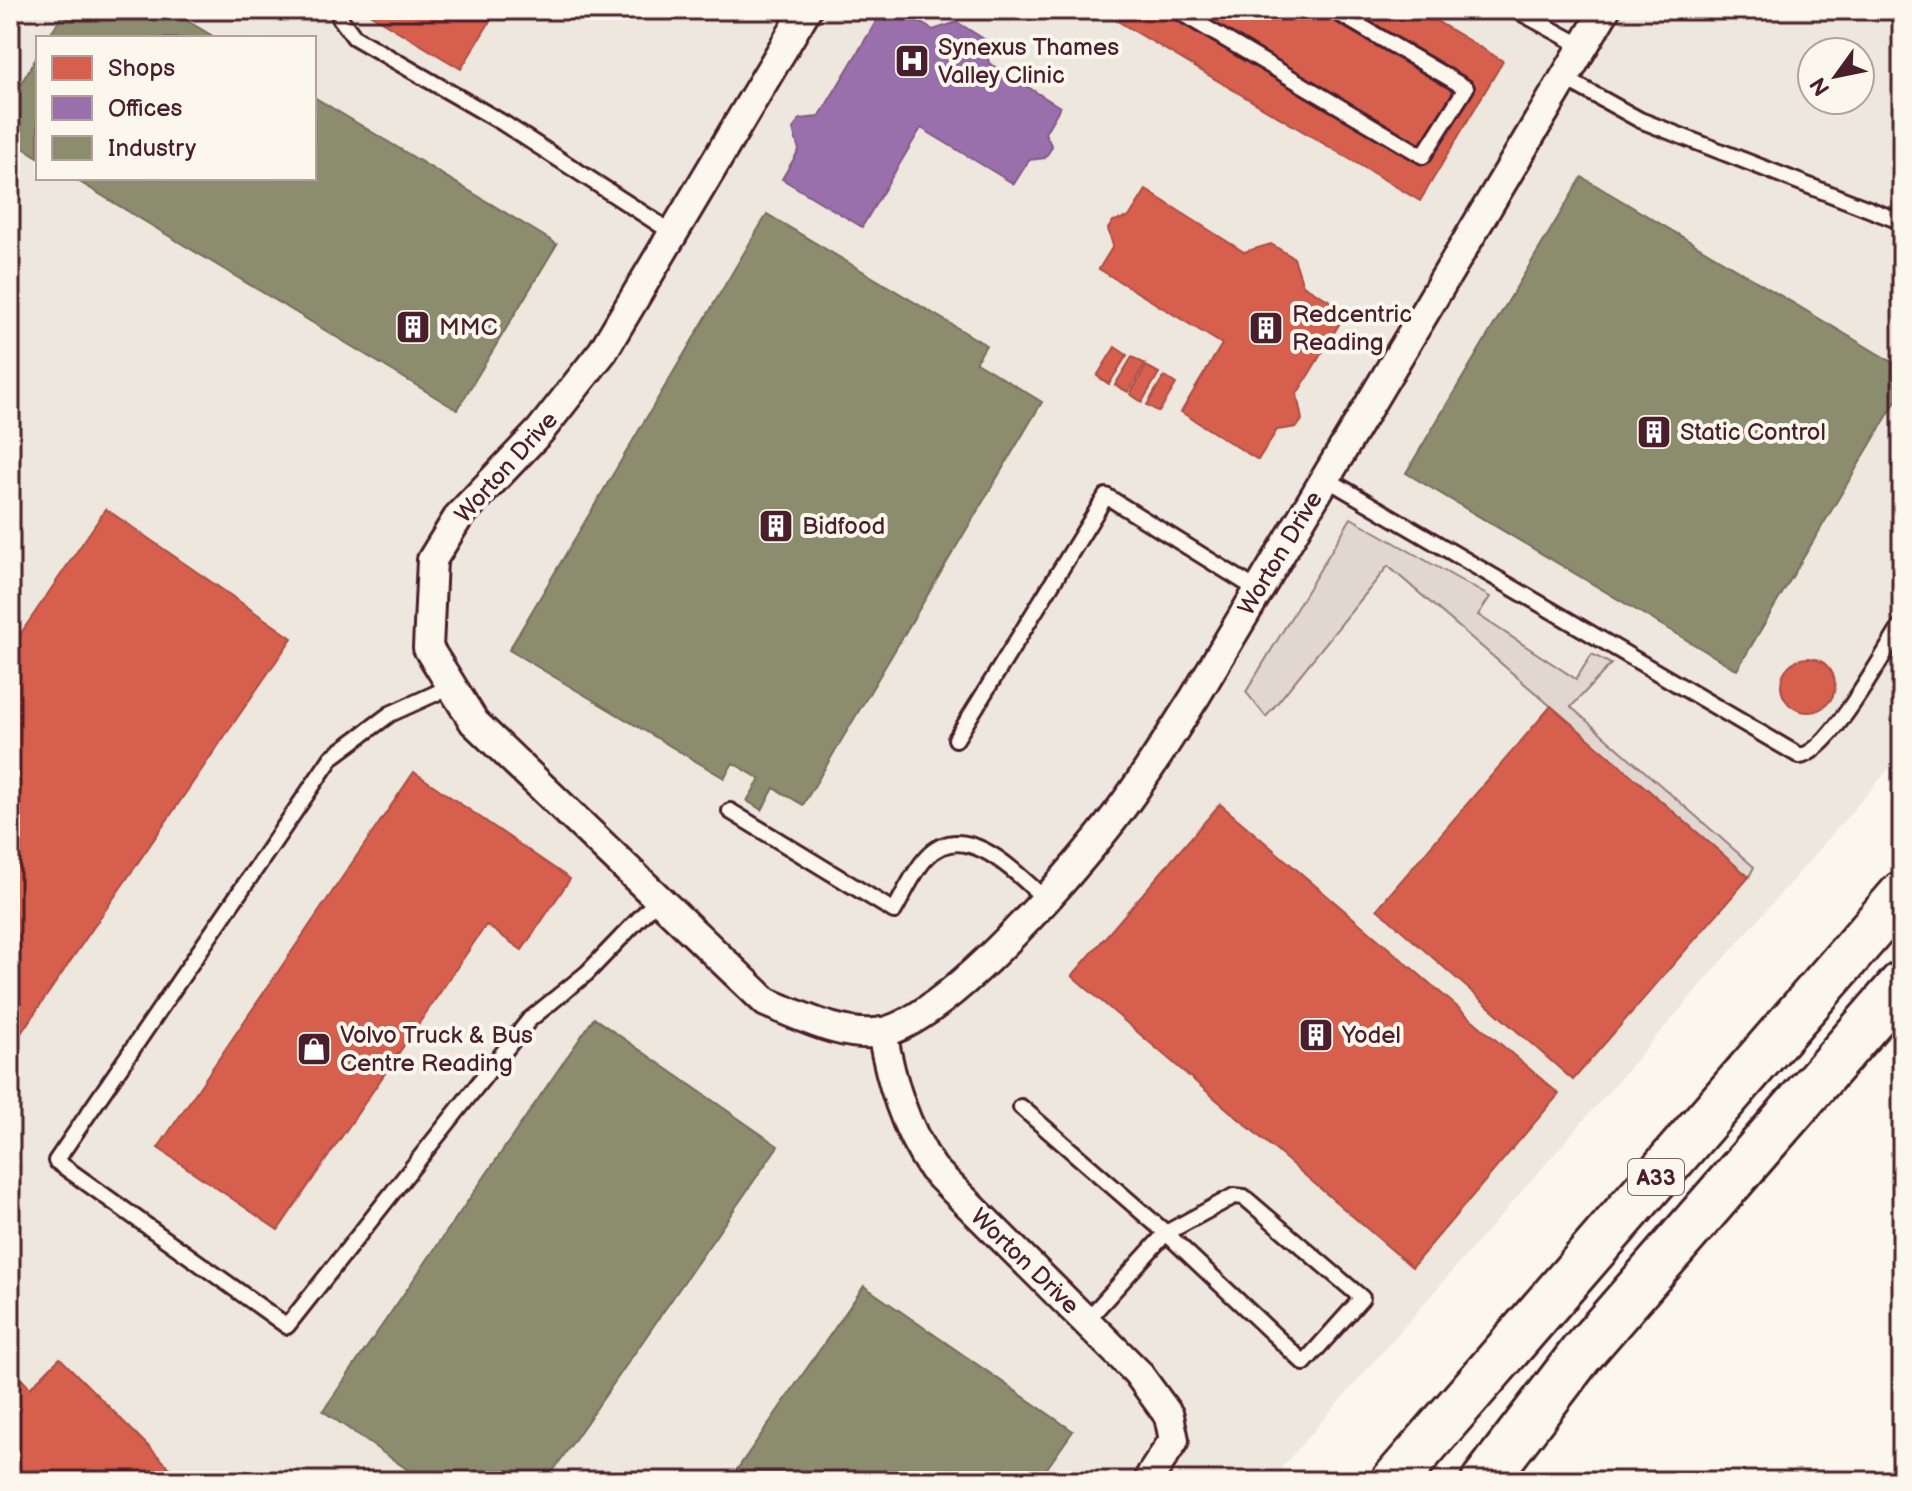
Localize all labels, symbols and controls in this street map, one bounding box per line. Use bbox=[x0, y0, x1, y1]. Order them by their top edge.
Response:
place label: Synexus Thames Valley Clinic bbox=[938, 33, 1119, 90]
legend bbox=[36, 36, 316, 180]
north arrow bbox=[1796, 36, 1876, 116]
hospital icon: Synexus Thames Valley Clinic bbox=[893, 42, 931, 80]
text: Shops bbox=[108, 54, 175, 83]
text: N bbox=[1805, 72, 1836, 100]
text: Offices bbox=[108, 94, 182, 123]
text: Industry bbox=[108, 134, 196, 163]
place label: Redcentric Reading bbox=[1292, 300, 1412, 357]
building icon: MMC bbox=[394, 308, 432, 346]
building icon: Redcentric Reading bbox=[1247, 309, 1285, 347]
place label: MMC bbox=[439, 313, 498, 342]
street label: Worton Drive bbox=[449, 406, 564, 529]
building icon: Static Control bbox=[1635, 413, 1673, 451]
place label: Static Control bbox=[1680, 418, 1826, 447]
street label: Worton Drive bbox=[1232, 486, 1329, 621]
building icon: Bidfood bbox=[757, 507, 795, 545]
place label: Bidfood bbox=[802, 512, 885, 541]
building icon: Yodel bbox=[1297, 1016, 1335, 1054]
place label: Volvo Truck & Bus Centre Reading bbox=[340, 1021, 533, 1078]
place label: Yodel bbox=[1341, 1021, 1401, 1050]
shop icon: Volvo Truck & Bus Centre Reading bbox=[295, 1030, 333, 1068]
road number: A33 bbox=[1628, 1159, 1684, 1195]
street label: Worton Drive bbox=[964, 1202, 1085, 1320]

